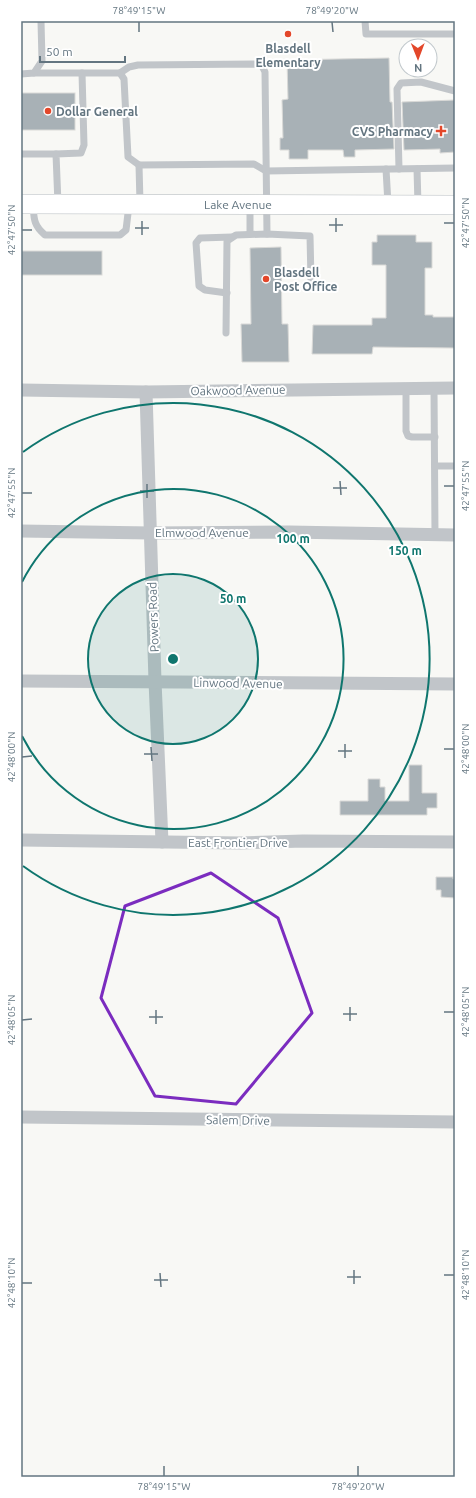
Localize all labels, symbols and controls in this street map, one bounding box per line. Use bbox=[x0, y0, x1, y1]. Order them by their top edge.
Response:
text: 78°49'15"W bbox=[113, 5, 165, 16]
text: 78°49'20"W bbox=[306, 5, 358, 16]
marker: Blasdell Elementary bbox=[283, 29, 293, 39]
scale bar bbox=[40, 38, 125, 64]
north arrow bbox=[398, 38, 438, 78]
place label: Blasdell Elementary bbox=[255, 42, 321, 69]
text: 50 m bbox=[46, 45, 73, 58]
text: N bbox=[414, 62, 422, 74]
place label: Dollar General bbox=[56, 105, 138, 118]
marker: Dollar General bbox=[43, 106, 53, 116]
place label: CVS Pharmacy bbox=[352, 125, 434, 138]
marker: CVS Pharmacy bbox=[436, 126, 446, 136]
street label: Lake Avenue bbox=[204, 198, 272, 211]
text: 42°47'50"N bbox=[460, 198, 471, 248]
text: 42°47'50"N bbox=[6, 205, 17, 255]
place label: Blasdell Post Office bbox=[274, 266, 338, 293]
marker: Blasdell Post Office bbox=[261, 274, 271, 284]
street label: Oakwood Avenue bbox=[190, 383, 286, 397]
text: 42°47'55"N bbox=[460, 461, 471, 511]
text: 42°47'55"N bbox=[6, 468, 17, 518]
street label: Elmwood Avenue bbox=[155, 526, 249, 539]
text: 100 m bbox=[276, 532, 310, 545]
text: 150 m bbox=[388, 544, 422, 557]
street label: Powers Road bbox=[145, 582, 161, 652]
text: 50 m bbox=[220, 592, 246, 605]
centre of rings bbox=[166, 652, 180, 666]
street label: Linwood Avenue bbox=[193, 676, 283, 690]
text: 42°48'00"N bbox=[460, 724, 471, 774]
text: 42°48'00"N bbox=[6, 732, 17, 782]
street label: East Frontier Drive bbox=[188, 836, 288, 849]
text: 42°48'05"N bbox=[460, 987, 471, 1037]
text: 42°48'05"N bbox=[6, 995, 17, 1045]
street label: Salem Drive bbox=[206, 1113, 270, 1127]
text: 42°48'10"N bbox=[460, 1250, 471, 1300]
text: 42°48'10"N bbox=[6, 1258, 17, 1308]
text: 78°49'15"W bbox=[138, 1481, 190, 1492]
text: 78°49'20"W bbox=[332, 1481, 384, 1492]

